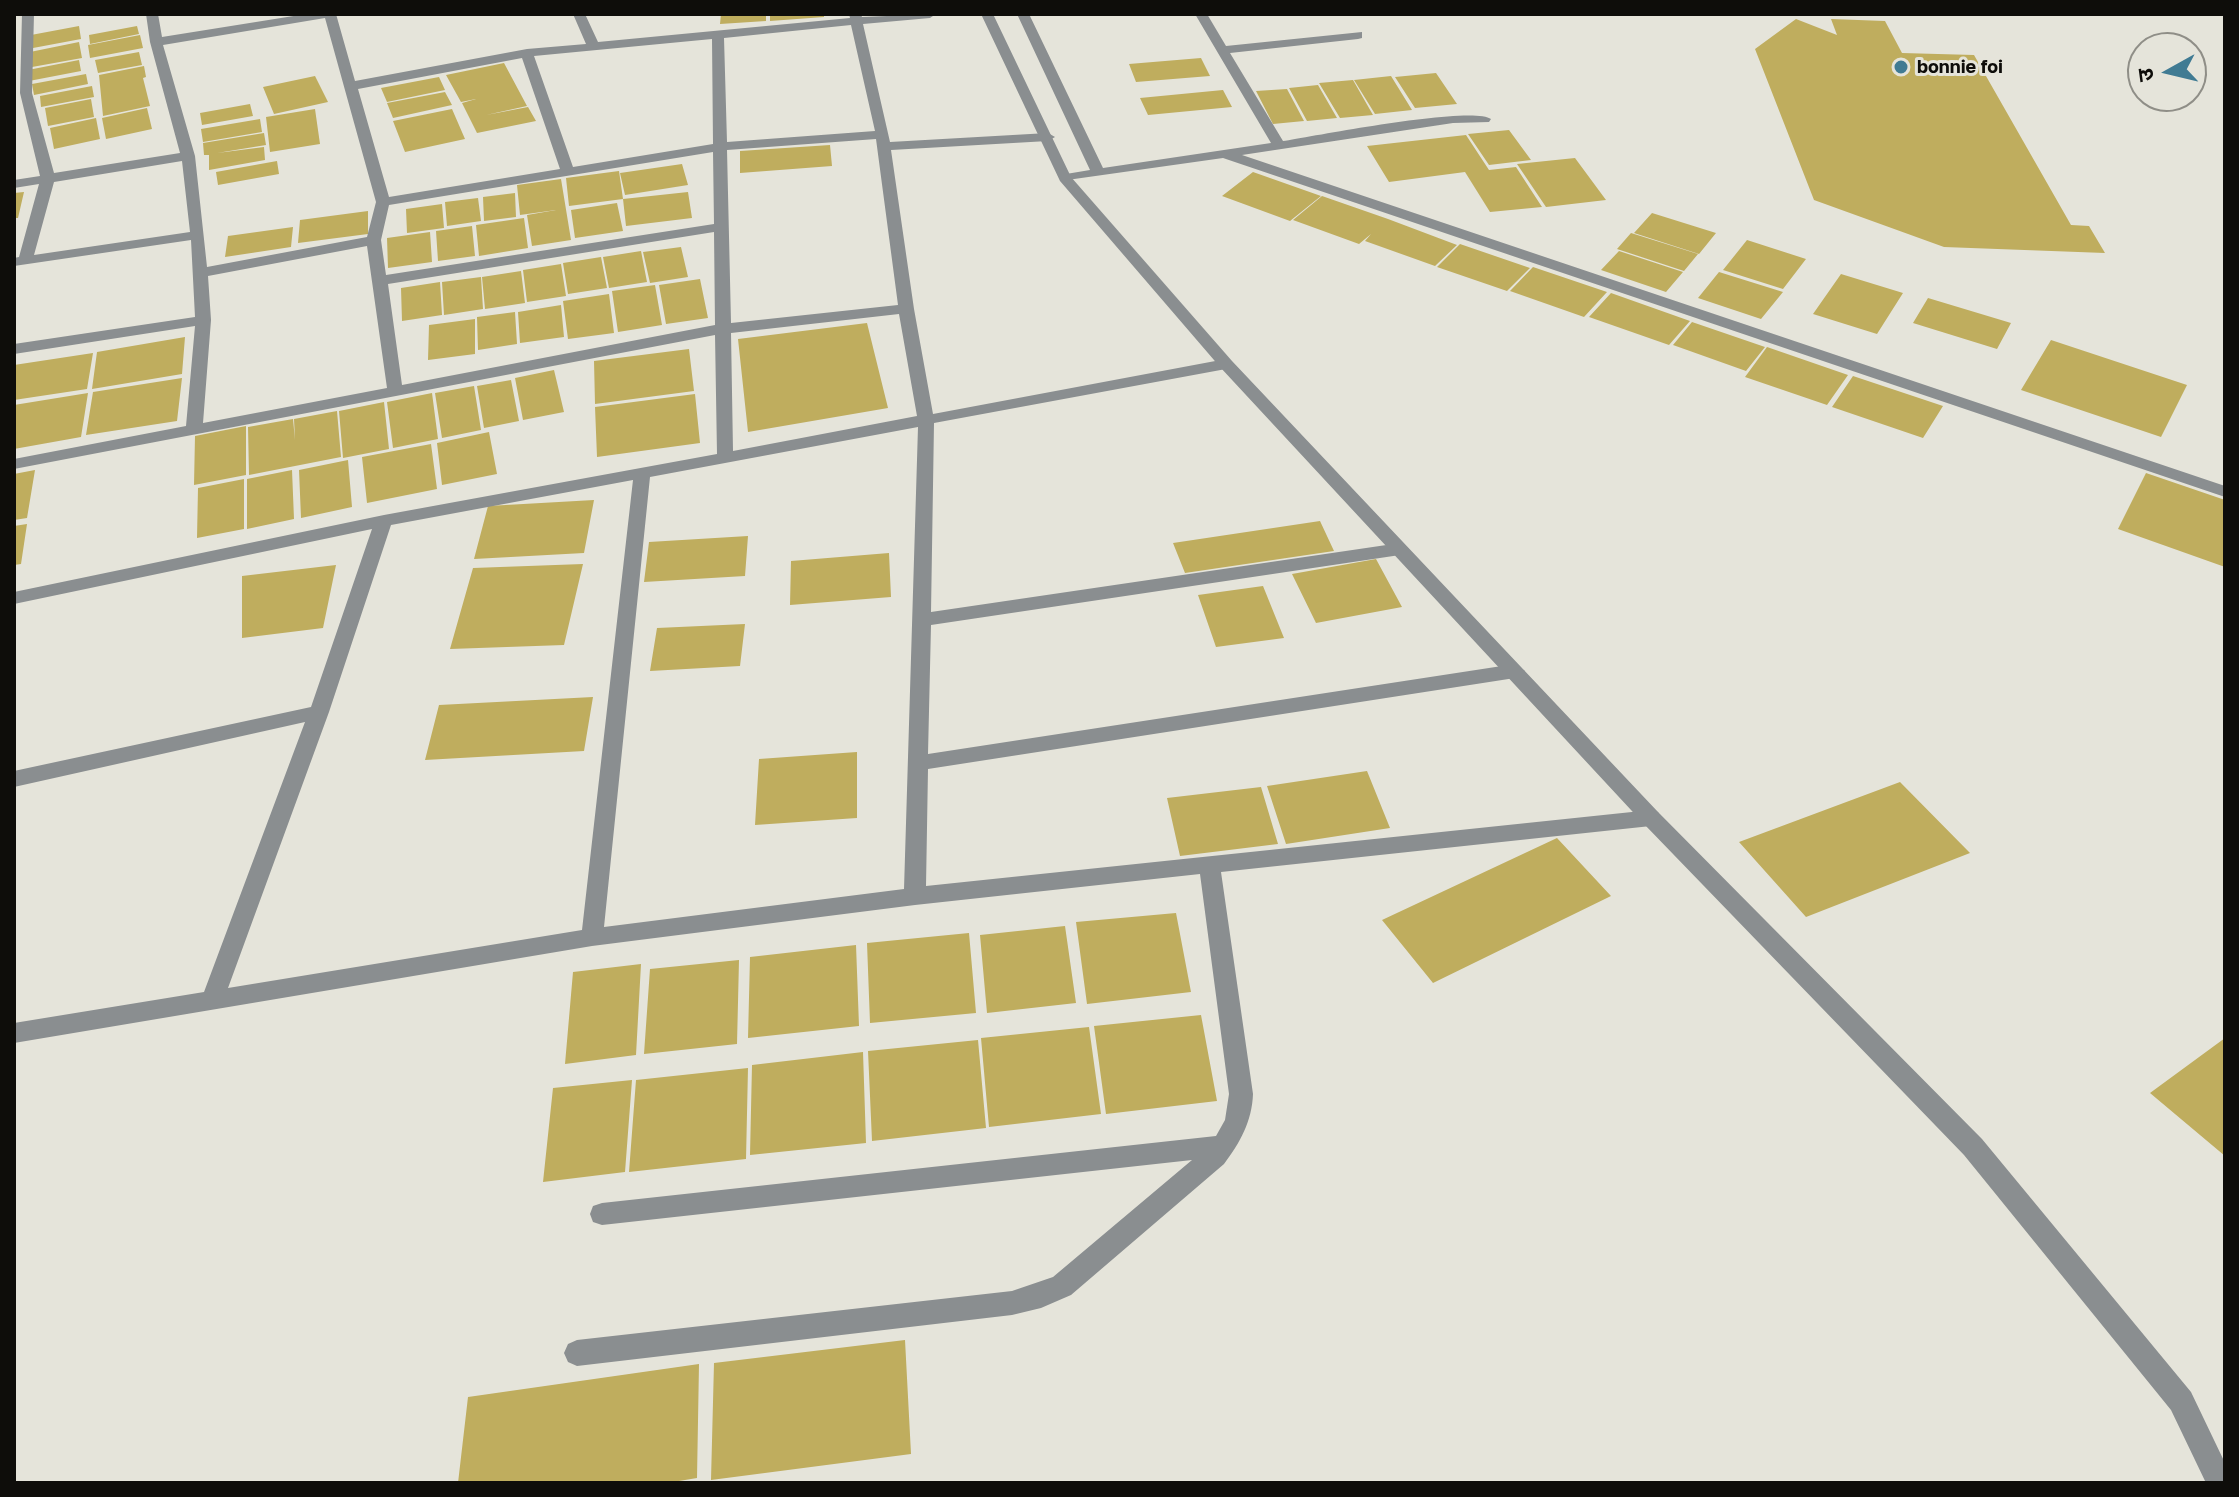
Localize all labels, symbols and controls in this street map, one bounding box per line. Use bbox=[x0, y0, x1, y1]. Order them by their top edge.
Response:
north arrow bbox=[2127, 32, 2207, 112]
place label: bonnie foi bbox=[1917, 56, 2003, 78]
marker: bonnie foi bbox=[1892, 58, 1910, 76]
text: उ bbox=[2130, 67, 2159, 83]

